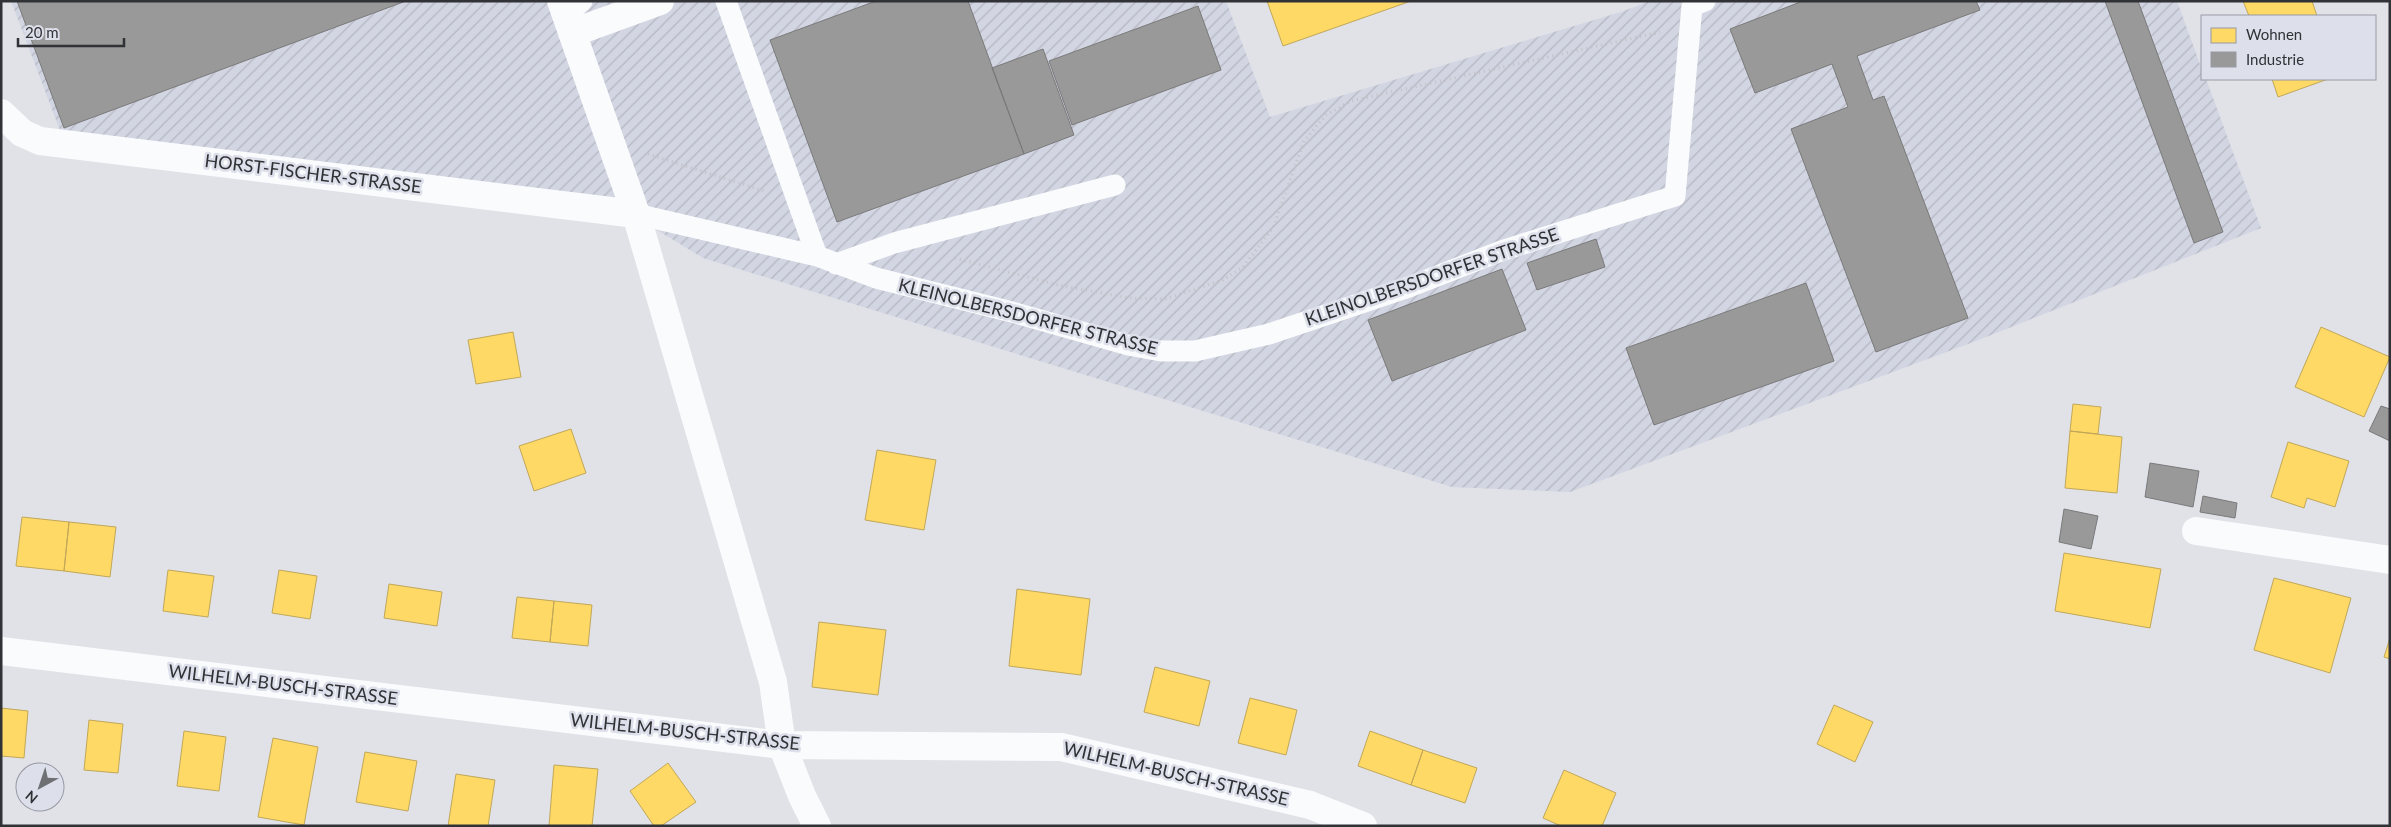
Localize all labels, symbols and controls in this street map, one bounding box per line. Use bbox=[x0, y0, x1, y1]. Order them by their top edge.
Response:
scale bar bbox=[18, 15, 124, 47]
legend bbox=[2201, 15, 2376, 80]
text: 20 m bbox=[25, 23, 59, 41]
text: Wohnen bbox=[2246, 25, 2302, 43]
text: Industrie bbox=[2246, 50, 2304, 68]
street label: HORST-FISCHER-STRASSE bbox=[203, 149, 423, 197]
street label: KLEINOLBERSDORFER STRASSE bbox=[1302, 222, 1561, 330]
street label: KLEINOLBERSDORFER STRASSE bbox=[896, 273, 1160, 359]
street label: WILHELM-BUSCH-STRASSE bbox=[167, 659, 399, 709]
street label: WILHELM-BUSCH-STRASSE bbox=[569, 708, 801, 754]
street label: WILHELM-BUSCH-STRASSE bbox=[1061, 736, 1291, 810]
north arrow bbox=[15, 762, 65, 812]
text: N bbox=[22, 787, 41, 807]

